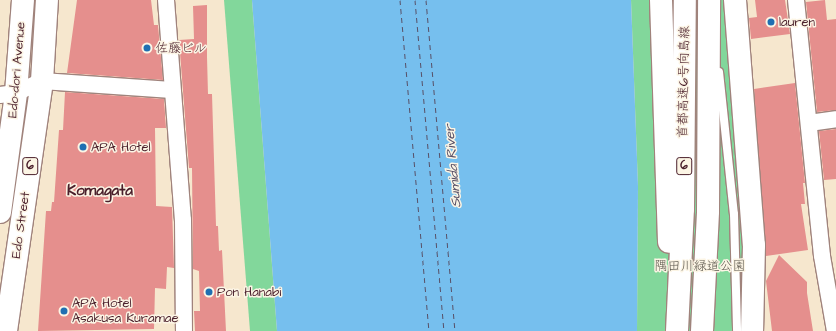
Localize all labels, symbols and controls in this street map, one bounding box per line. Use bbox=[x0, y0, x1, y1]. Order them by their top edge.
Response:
place label: lauren bbox=[779, 14, 815, 30]
marker: lauren bbox=[766, 17, 776, 27]
street label: Edo-dori Avenue bbox=[5, 21, 29, 119]
street label: 首都高速6号向島線 bbox=[675, 26, 693, 138]
place label: 佐藤ビル bbox=[155, 40, 207, 56]
marker: 佐藤ビル bbox=[142, 43, 152, 53]
water label: Sumida River bbox=[441, 124, 465, 208]
place label: APA Hotel bbox=[91, 139, 151, 155]
marker: APA Hotel bbox=[78, 142, 88, 152]
road number: 6 bbox=[22, 156, 38, 176]
road number: 6 bbox=[676, 156, 692, 176]
district label: Komagata bbox=[67, 182, 133, 200]
street label: Edo Street bbox=[9, 191, 33, 259]
park label: 隅田川緑道公園 bbox=[655, 258, 745, 274]
place label: Pon Hanabi bbox=[217, 284, 281, 300]
marker: Pon Hanabi bbox=[204, 287, 214, 297]
place label: APA Hotel Asakusa Kuramae bbox=[72, 296, 178, 327]
marker: APA Hotel Asakusa Kuramae bbox=[59, 306, 69, 316]

